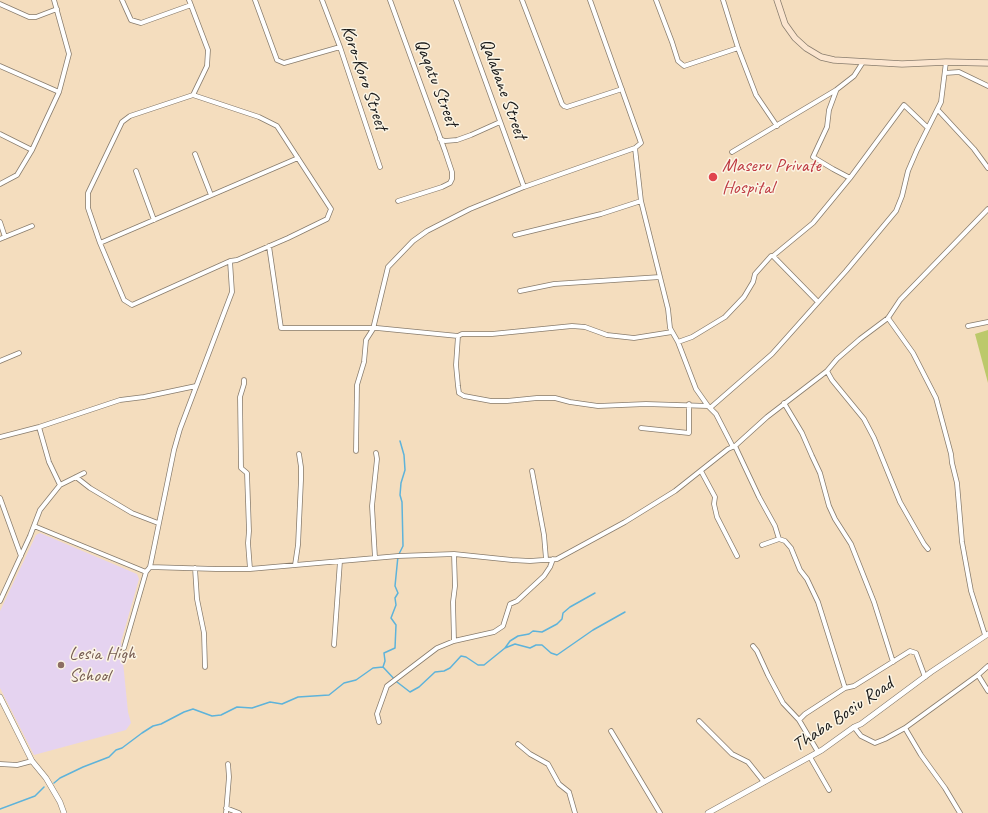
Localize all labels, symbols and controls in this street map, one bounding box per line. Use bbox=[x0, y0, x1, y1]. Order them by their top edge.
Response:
street label: Koro-Koro Street bbox=[335, 22, 393, 134]
street label: Qaqatu Street bbox=[409, 36, 463, 130]
street label: Qalabane Street bbox=[474, 36, 532, 142]
place label: Maseru Private Hospital bbox=[722, 155, 821, 199]
marker: Maseru Private Hospital bbox=[707, 171, 719, 183]
place label: Lesia High School bbox=[69, 643, 135, 687]
marker: Lesia High School bbox=[56, 660, 66, 670]
street label: Thaba Bosiu Road bbox=[788, 673, 898, 757]

